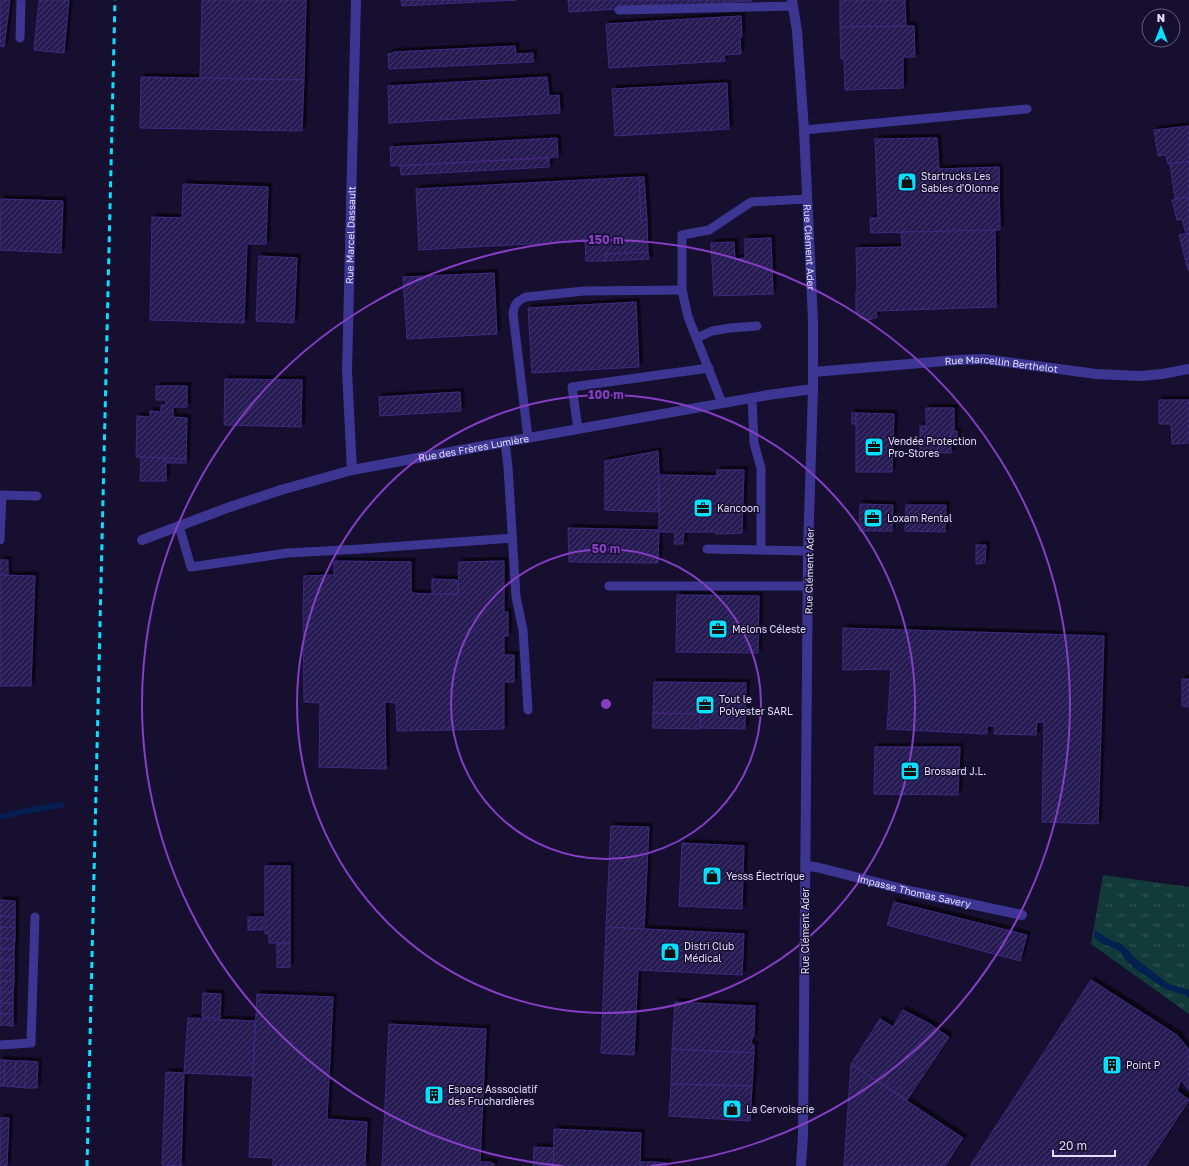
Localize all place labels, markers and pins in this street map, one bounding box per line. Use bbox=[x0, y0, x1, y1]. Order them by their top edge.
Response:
place label: Startrucks Les Sables d'Olonne bbox=[921, 170, 999, 194]
shop icon: Startrucks Les Sables d'Olonne bbox=[896, 171, 918, 193]
place label: Vendée Protection Pro-Stores bbox=[888, 435, 977, 459]
office icon: Vendée Protection Pro-Stores bbox=[863, 436, 885, 458]
office icon: Kancoon bbox=[692, 497, 714, 519]
place label: Kancoon bbox=[717, 502, 759, 514]
office icon: Loxam Rental bbox=[862, 507, 884, 529]
place label: Loxam Rental bbox=[887, 512, 952, 524]
office icon: Melons Céleste bbox=[707, 618, 729, 640]
place label: Melons Céleste bbox=[732, 623, 806, 635]
place label: Tout le Polyester SARL bbox=[719, 693, 793, 717]
office icon: Tout le Polyester SARL bbox=[694, 694, 716, 716]
centre of rings bbox=[599, 697, 613, 711]
office icon: Brossard J.L. bbox=[899, 760, 921, 782]
place label: Brossard J.L. bbox=[924, 765, 986, 777]
shop icon: Yesss Électrique bbox=[701, 865, 723, 887]
place label: Yesss Électrique bbox=[726, 870, 805, 882]
place label: Distri Club Médical bbox=[684, 940, 734, 964]
shop icon: Distri Club Médical bbox=[659, 941, 681, 963]
building icon: Point P bbox=[1101, 1054, 1123, 1076]
place label: Point P bbox=[1126, 1059, 1161, 1071]
place label: Espace Asssociatif des Fruchardières bbox=[448, 1083, 538, 1107]
building icon: Espace Asssociatif des Fruchardières bbox=[423, 1084, 445, 1106]
shop icon: La Cervoiserie bbox=[721, 1098, 743, 1120]
place label: La Cervoiserie bbox=[746, 1103, 815, 1115]

